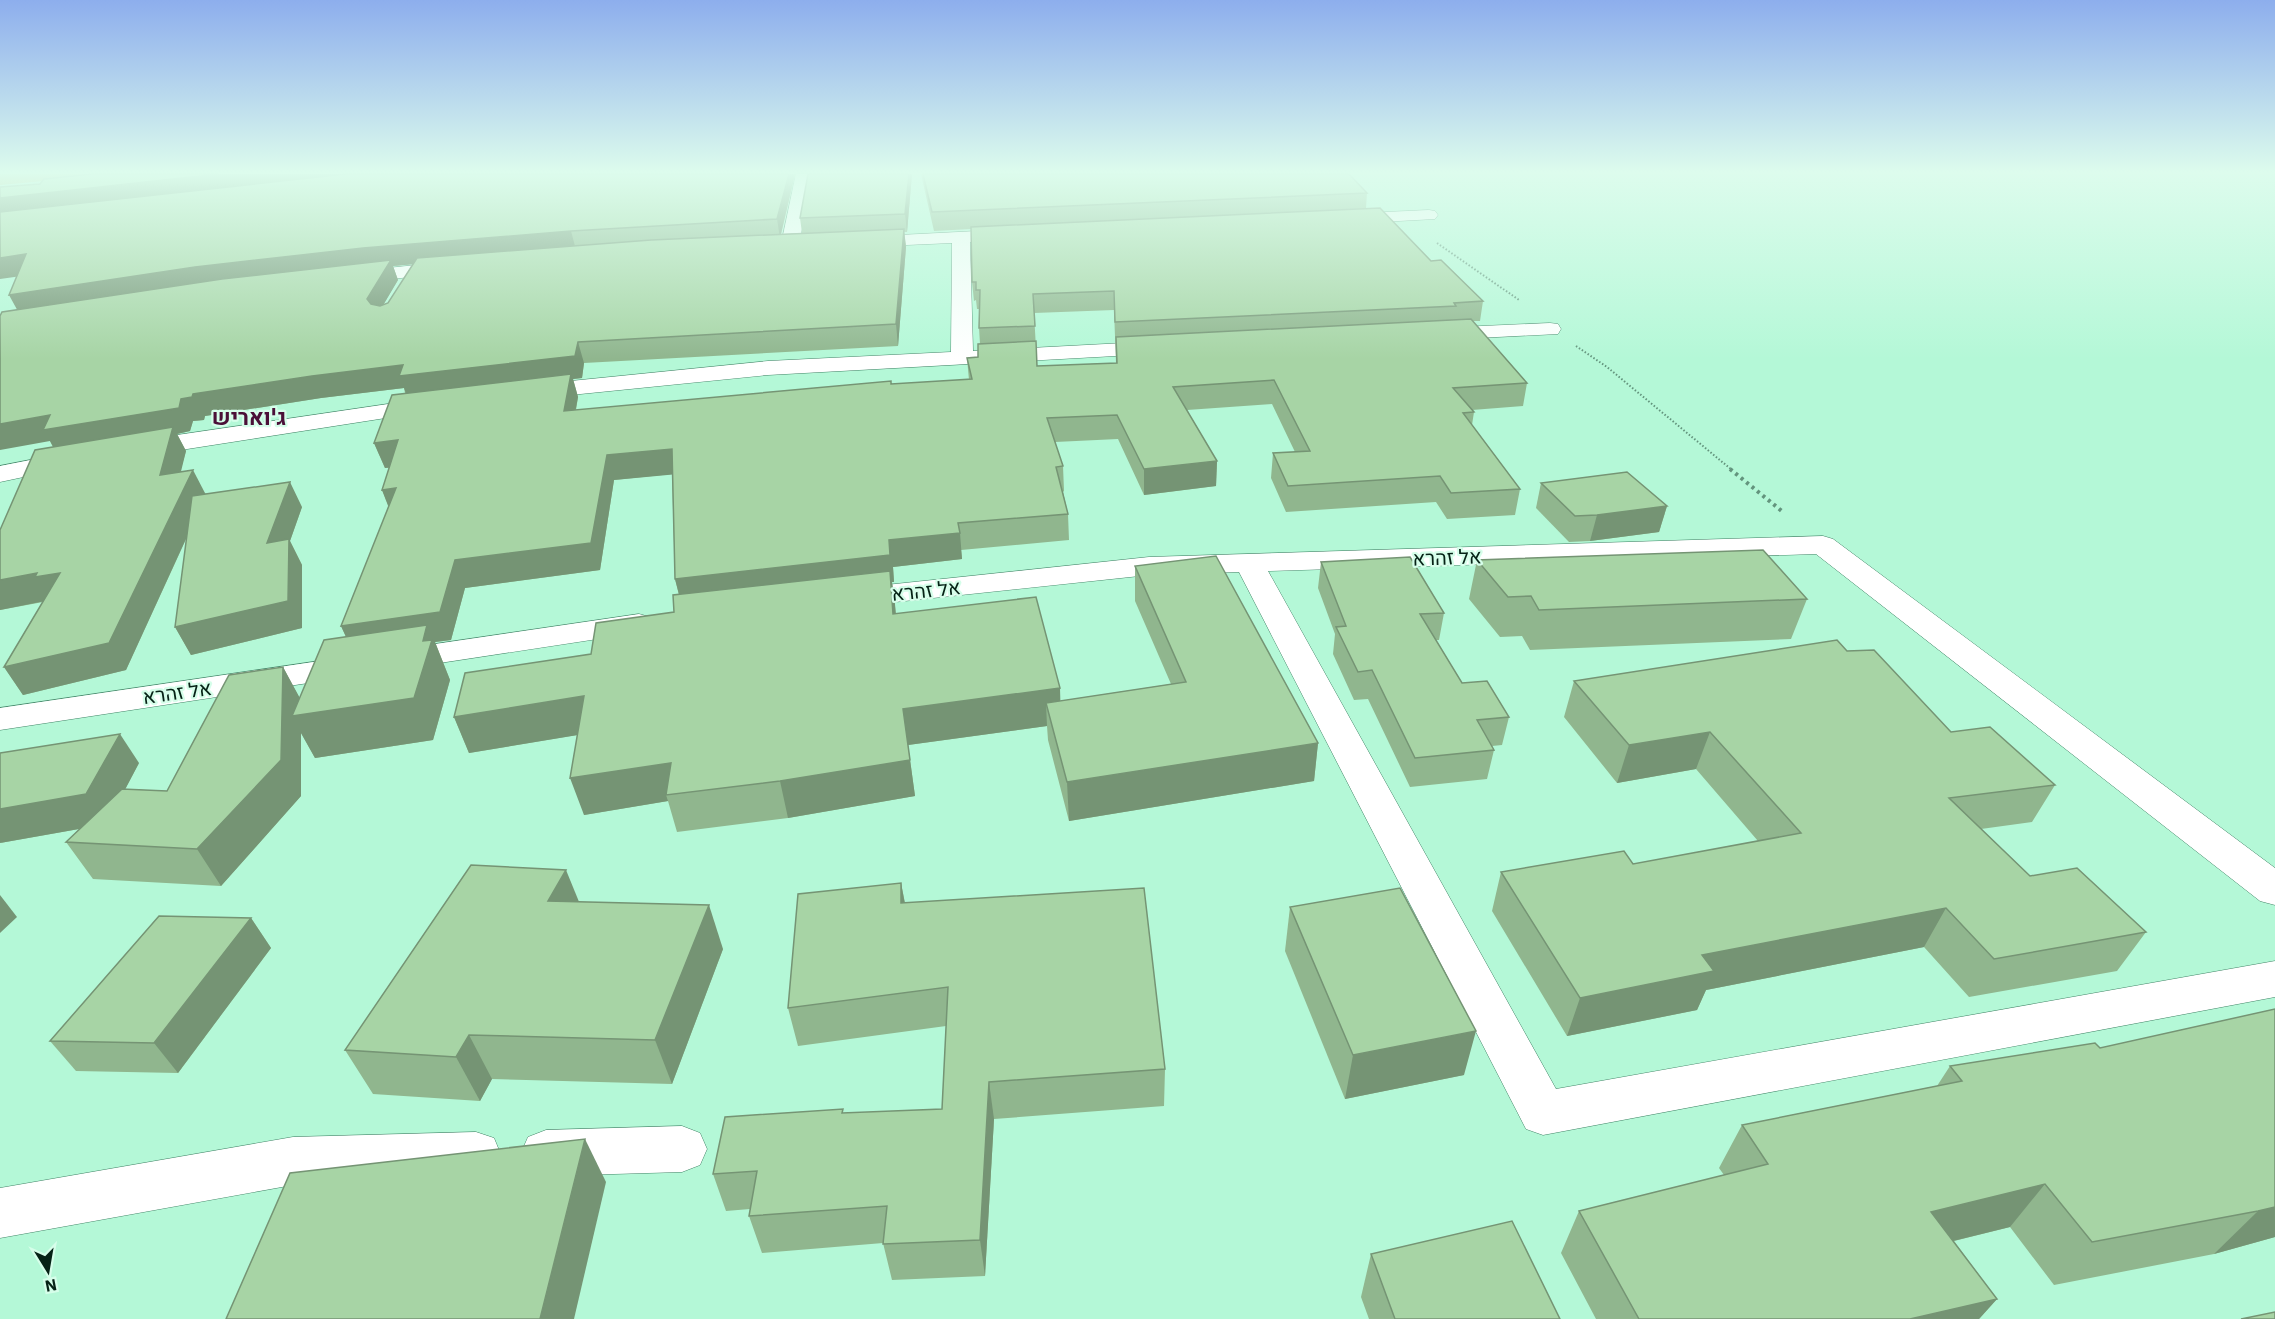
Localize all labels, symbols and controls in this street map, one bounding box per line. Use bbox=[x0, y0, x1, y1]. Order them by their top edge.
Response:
district label: ג'ואריש bbox=[212, 402, 286, 431]
street label: אל זהרא bbox=[1412, 542, 1482, 572]
street label: אל זהרא bbox=[890, 573, 962, 607]
street label: אל זהרא bbox=[141, 674, 213, 710]
north arrow bbox=[18, 1241, 78, 1301]
text: N bbox=[43, 1275, 58, 1297]

